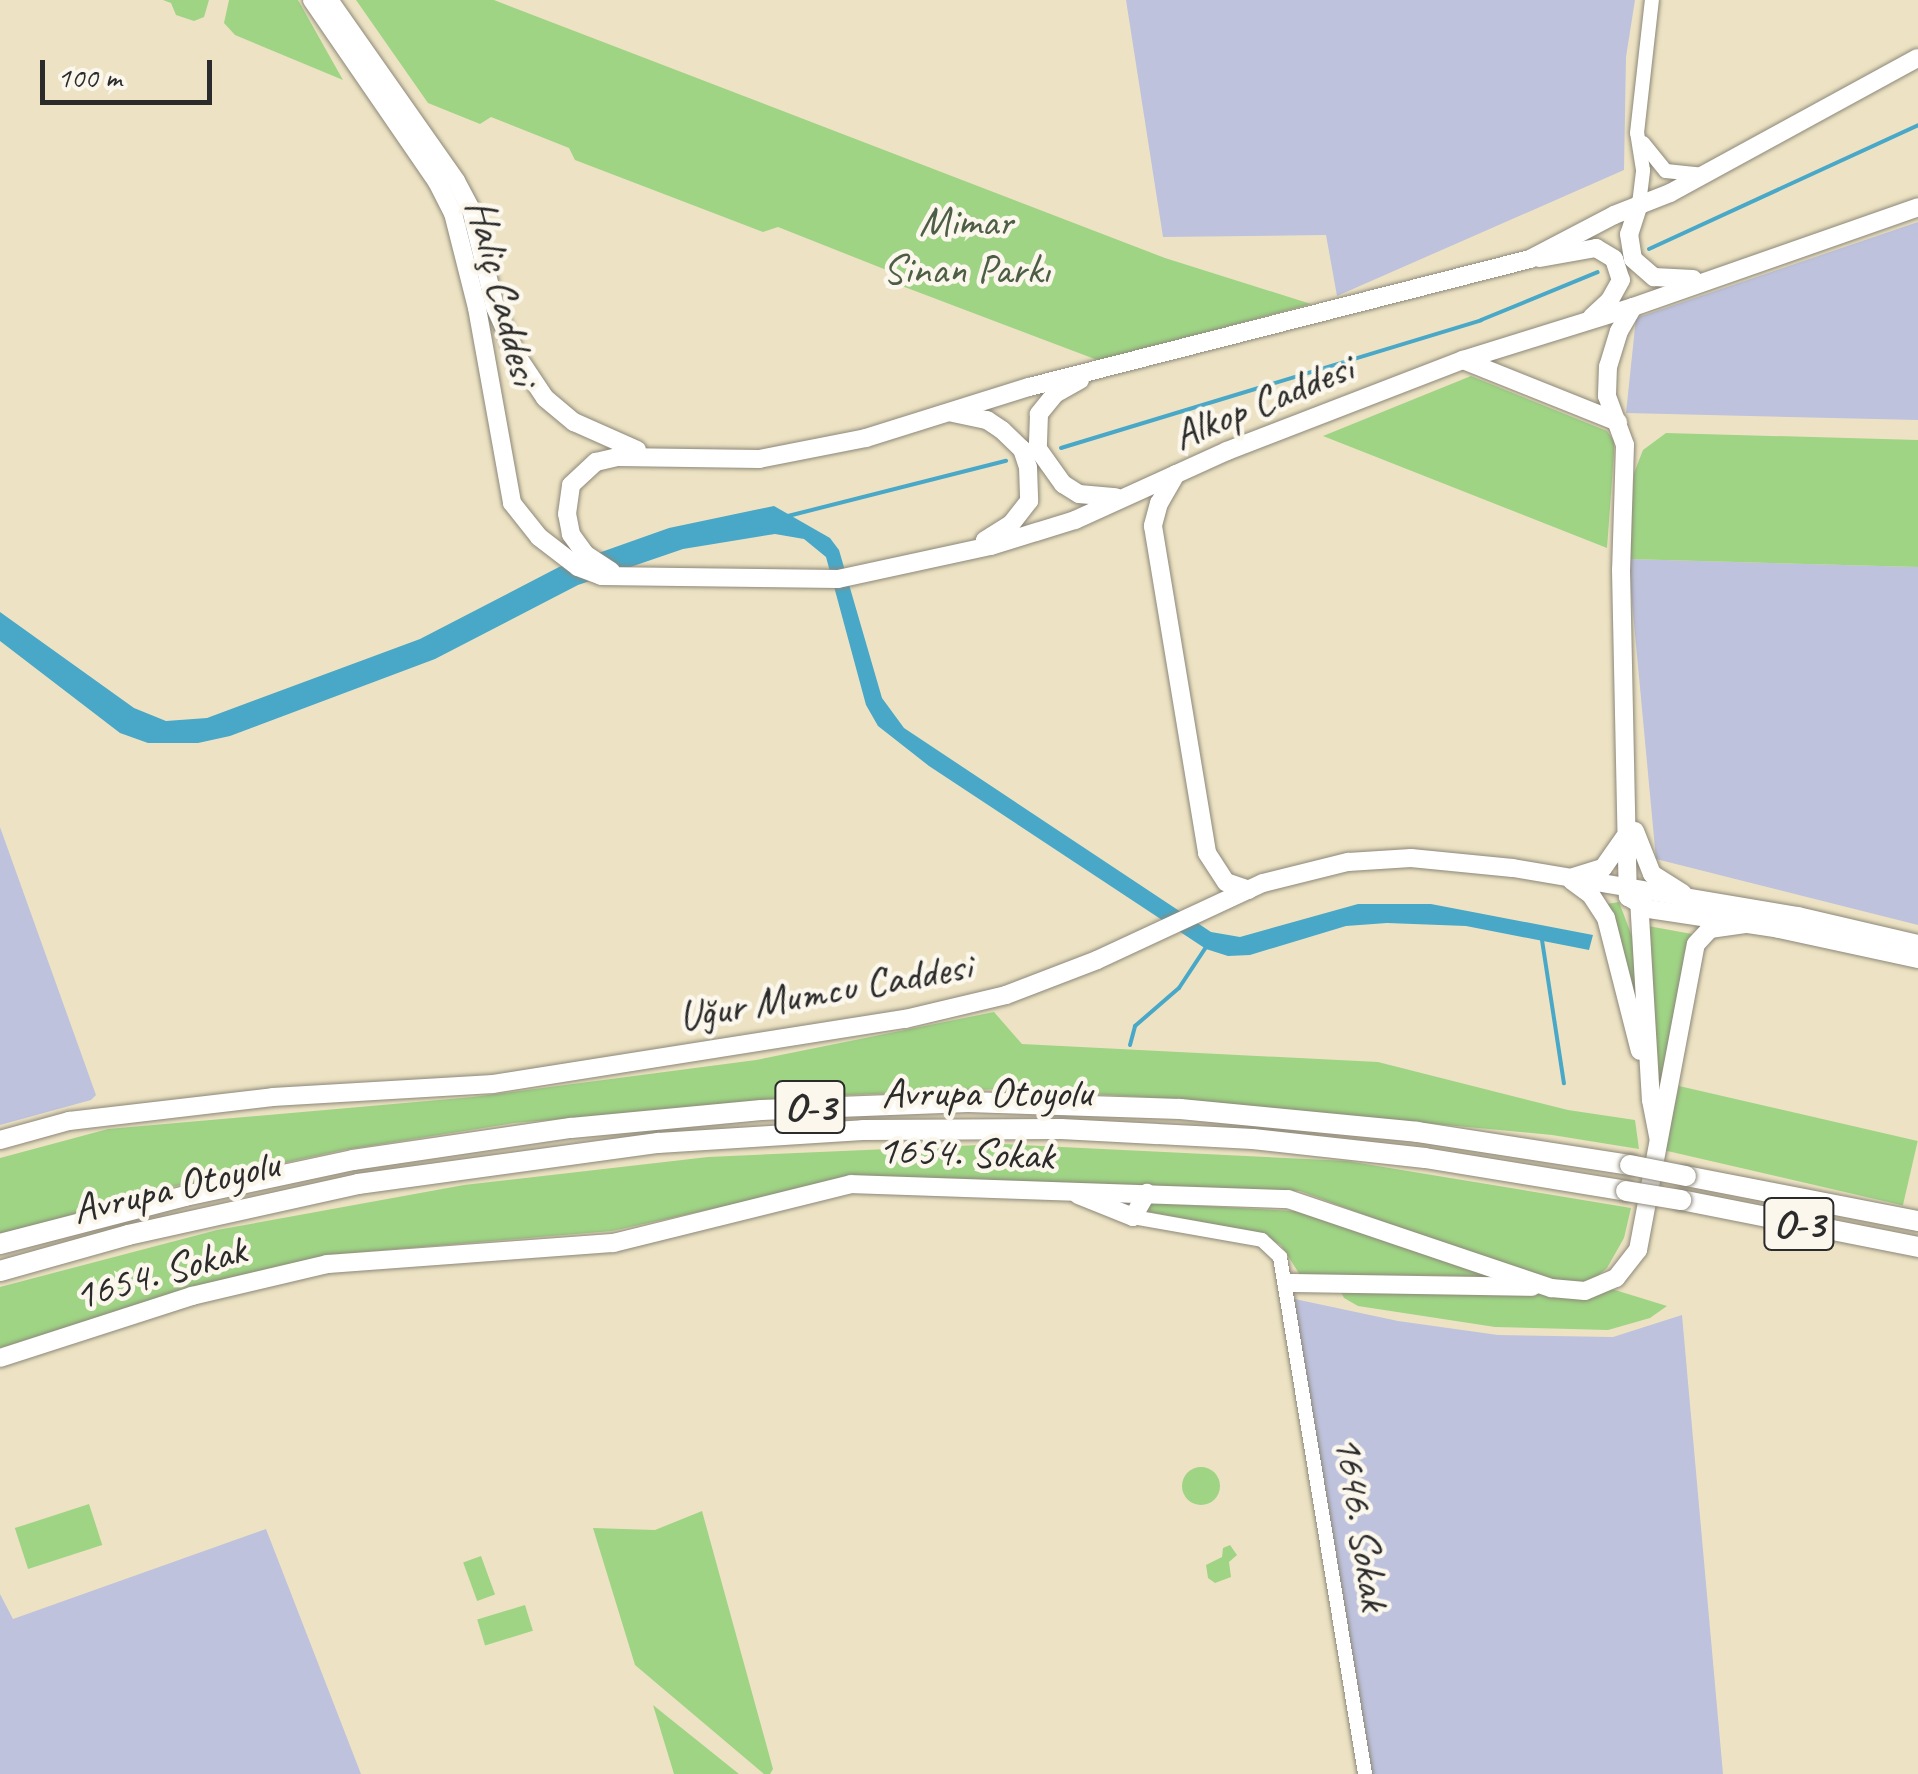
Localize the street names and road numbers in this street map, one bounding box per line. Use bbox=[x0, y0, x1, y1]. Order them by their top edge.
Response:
street label: Haliç Caddesi bbox=[455, 194, 549, 390]
street label: Alkop Caddesi bbox=[1165, 343, 1361, 461]
street label: Uğur Mumcu Caddesi bbox=[677, 942, 973, 1042]
street label: Avrupa Otoyolu bbox=[882, 1068, 1092, 1118]
road number: O-3 bbox=[772, 1072, 848, 1142]
street label: 1654. Sokak bbox=[877, 1125, 1055, 1181]
street label: Avrupa Otoyolu bbox=[68, 1139, 284, 1235]
road number: O-3 bbox=[1762, 1189, 1836, 1259]
street label: 1654. Sokak bbox=[68, 1224, 252, 1322]
street label: 1646. Sokak bbox=[1322, 1432, 1400, 1614]

